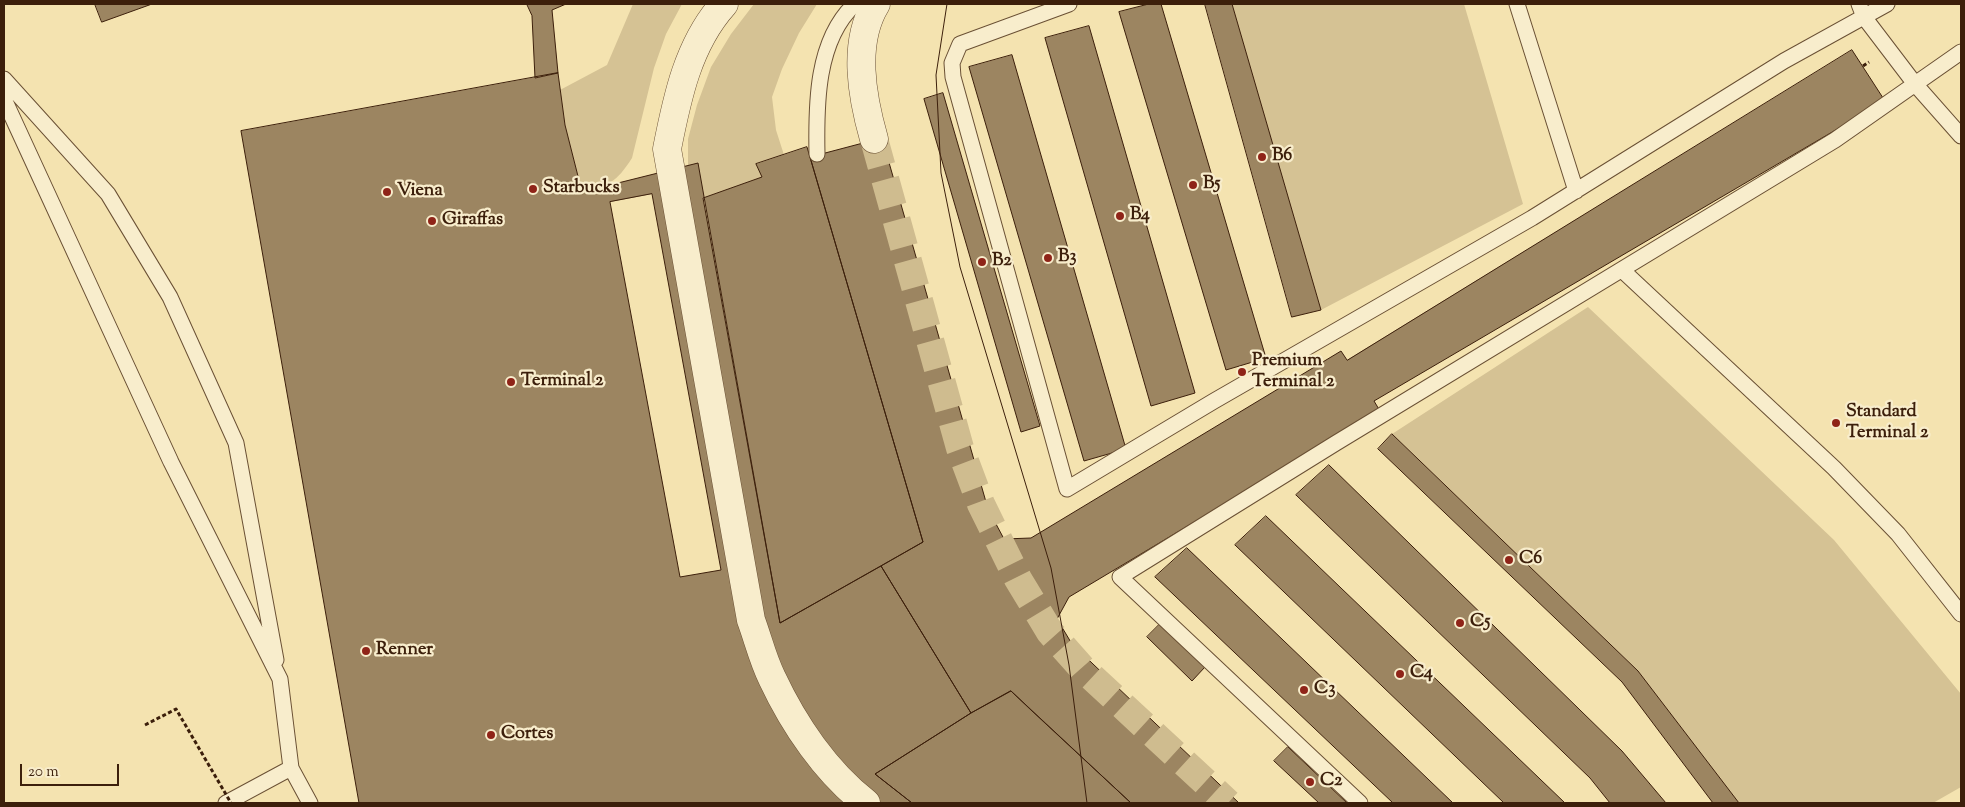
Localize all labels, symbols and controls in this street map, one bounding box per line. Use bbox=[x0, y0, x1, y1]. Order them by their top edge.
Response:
place label: B6 bbox=[1272, 146, 1292, 168]
marker: B6 bbox=[1256, 151, 1268, 163]
place label: B5 bbox=[1203, 174, 1220, 196]
place label: Starbucks bbox=[543, 178, 620, 200]
marker: B5 bbox=[1187, 179, 1199, 191]
place label: Viena bbox=[397, 181, 443, 203]
marker: Starbucks bbox=[527, 183, 539, 195]
marker: Viena bbox=[381, 186, 393, 198]
place label: B4 bbox=[1130, 205, 1150, 227]
place label: Giraffas bbox=[442, 210, 503, 232]
marker: B4 bbox=[1114, 210, 1126, 222]
marker: Giraffas bbox=[426, 215, 438, 227]
place label: B3 bbox=[1058, 247, 1077, 269]
place label: B2 bbox=[992, 251, 1012, 273]
marker: B3 bbox=[1042, 252, 1054, 264]
marker: B2 bbox=[976, 256, 988, 268]
place label: Premium Terminal 2 bbox=[1252, 351, 1334, 394]
marker: Premium Terminal 2 bbox=[1236, 366, 1248, 378]
place label: Terminal 2 bbox=[521, 371, 603, 393]
marker: Terminal 2 bbox=[505, 376, 517, 388]
place label: Standard Terminal 2 bbox=[1846, 402, 1928, 444]
marker: Standard Terminal 2 bbox=[1830, 417, 1842, 429]
place label: C6 bbox=[1519, 549, 1542, 571]
marker: C6 bbox=[1503, 554, 1515, 566]
place label: C5 bbox=[1470, 612, 1490, 634]
marker: C5 bbox=[1454, 617, 1466, 629]
place label: Renner bbox=[376, 640, 433, 662]
marker: Renner bbox=[360, 645, 372, 657]
place label: C4 bbox=[1410, 663, 1433, 685]
marker: C4 bbox=[1394, 668, 1406, 680]
place label: C3 bbox=[1314, 679, 1336, 701]
marker: C3 bbox=[1298, 684, 1310, 696]
place label: Cortes bbox=[501, 724, 553, 746]
marker: Cortes bbox=[485, 729, 497, 741]
scale bar bbox=[22, 754, 121, 786]
text: 20 m bbox=[28, 762, 59, 783]
place label: C2 bbox=[1320, 771, 1342, 793]
marker: C2 bbox=[1304, 776, 1316, 788]

